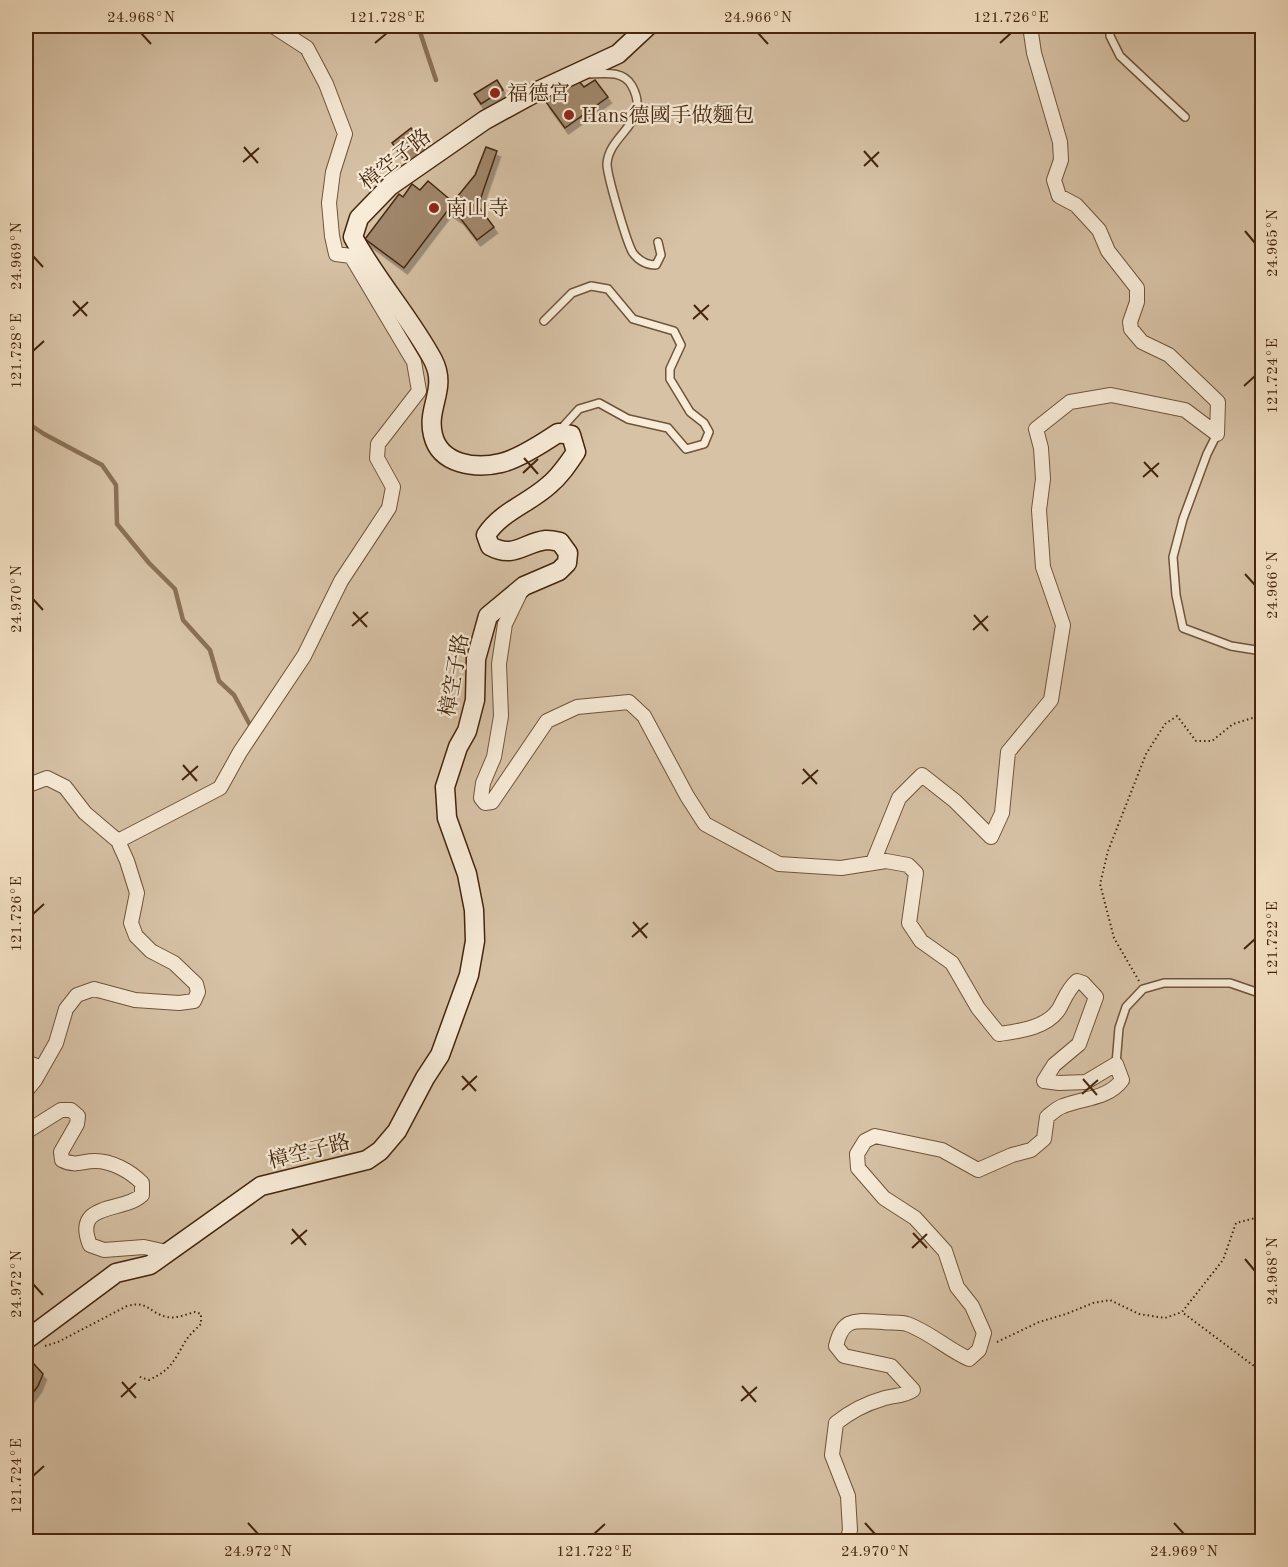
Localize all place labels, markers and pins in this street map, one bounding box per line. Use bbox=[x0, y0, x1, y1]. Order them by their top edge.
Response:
place label: 福德宮 bbox=[507, 82, 570, 105]
marker: 福德宮 bbox=[488, 86, 502, 100]
place label: Hans德國手做麵包 bbox=[581, 104, 754, 127]
marker: Hans德國手做麵包 bbox=[562, 108, 576, 122]
place label: 南山寺 bbox=[446, 197, 509, 220]
marker: 南山寺 bbox=[427, 201, 441, 215]

